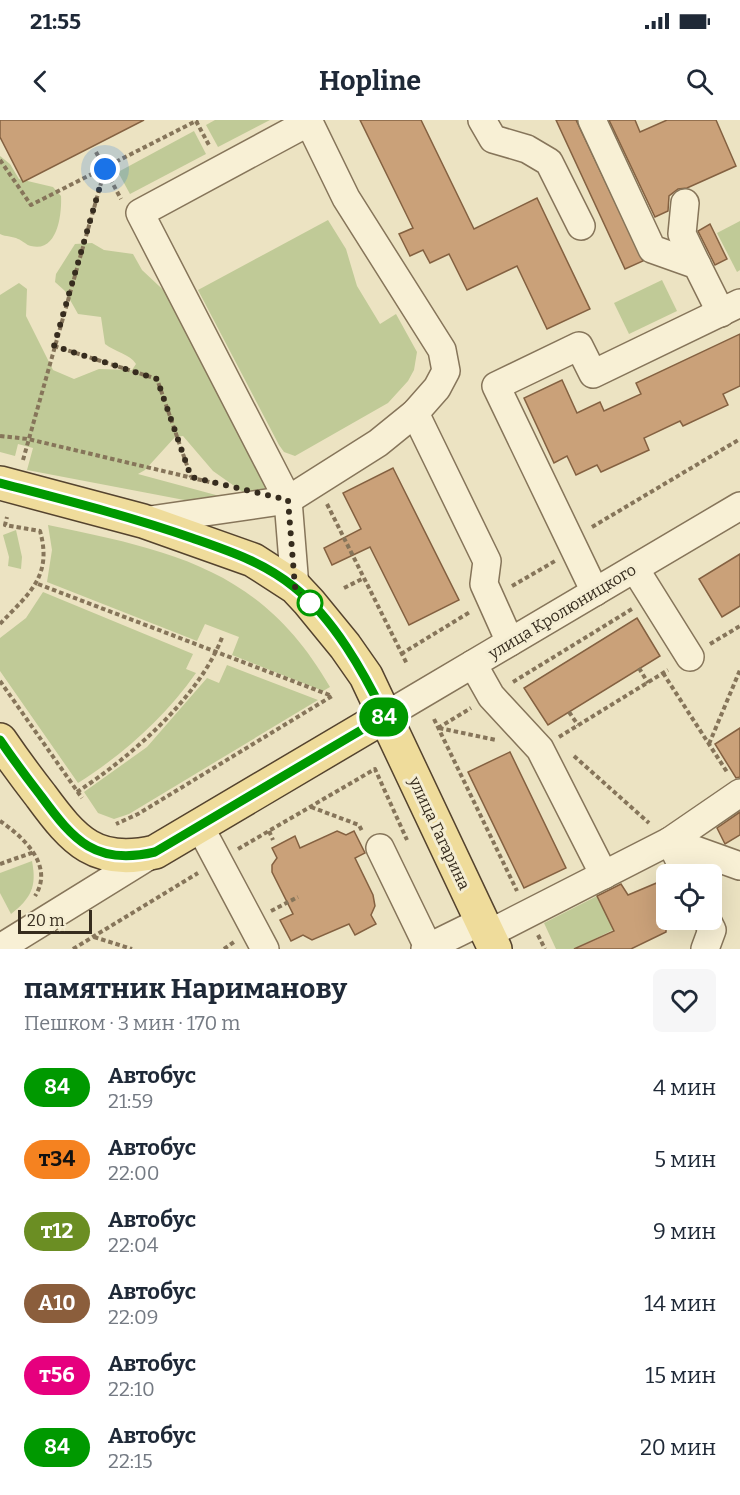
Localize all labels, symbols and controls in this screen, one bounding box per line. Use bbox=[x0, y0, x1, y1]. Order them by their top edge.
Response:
text: 21:55 bbox=[30, 8, 81, 35]
icon: back bbox=[24, 65, 57, 98]
text: Hopline bbox=[319, 65, 421, 97]
icon: search bbox=[683, 65, 716, 98]
your location bbox=[90, 154, 120, 184]
street label: улица Кролюницкого bbox=[484, 560, 640, 664]
unlabelled marker bbox=[297, 590, 323, 616]
line badge: 84 bbox=[357, 698, 411, 736]
text: 84 bbox=[371, 704, 397, 730]
street label: улица Гагарина bbox=[405, 773, 474, 893]
map controls bbox=[656, 864, 722, 930]
button: locate bbox=[656, 864, 722, 930]
scale bar bbox=[18, 907, 92, 934]
text: 20 m bbox=[27, 911, 64, 930]
button: heart bbox=[653, 969, 716, 1032]
text: памятник Нариманову bbox=[24, 972, 347, 1005]
text: Пешком · 3 мин · 170 m bbox=[24, 1011, 240, 1035]
text: Автобус bbox=[108, 1062, 196, 1089]
text: 84 bbox=[44, 1074, 70, 1100]
text: 4 мин bbox=[653, 1074, 716, 1101]
text: 21:59 bbox=[108, 1089, 153, 1113]
text: Автобус bbox=[108, 1134, 196, 1161]
text: т34 bbox=[39, 1146, 75, 1172]
text: 5 мин bbox=[654, 1146, 716, 1173]
text: 22:00 bbox=[108, 1161, 160, 1185]
text: Автобус bbox=[108, 1206, 196, 1233]
text: т12 bbox=[41, 1218, 73, 1244]
text: 9 мин bbox=[653, 1218, 716, 1245]
text: 22:04 bbox=[108, 1233, 158, 1257]
text: Автобус bbox=[108, 1278, 196, 1305]
text: А10 bbox=[38, 1290, 76, 1316]
text: 14 мин bbox=[644, 1290, 716, 1317]
text: 22:09 bbox=[108, 1305, 159, 1329]
text: Автобус bbox=[108, 1350, 196, 1377]
text: т56 bbox=[39, 1362, 75, 1388]
text: 15 мин bbox=[645, 1362, 716, 1389]
text: 22:10 bbox=[108, 1377, 155, 1401]
text: Автобус bbox=[108, 1422, 196, 1449]
text: 84 bbox=[44, 1434, 70, 1460]
text: 20 мин bbox=[640, 1434, 716, 1461]
text: 22:15 bbox=[108, 1449, 153, 1473]

